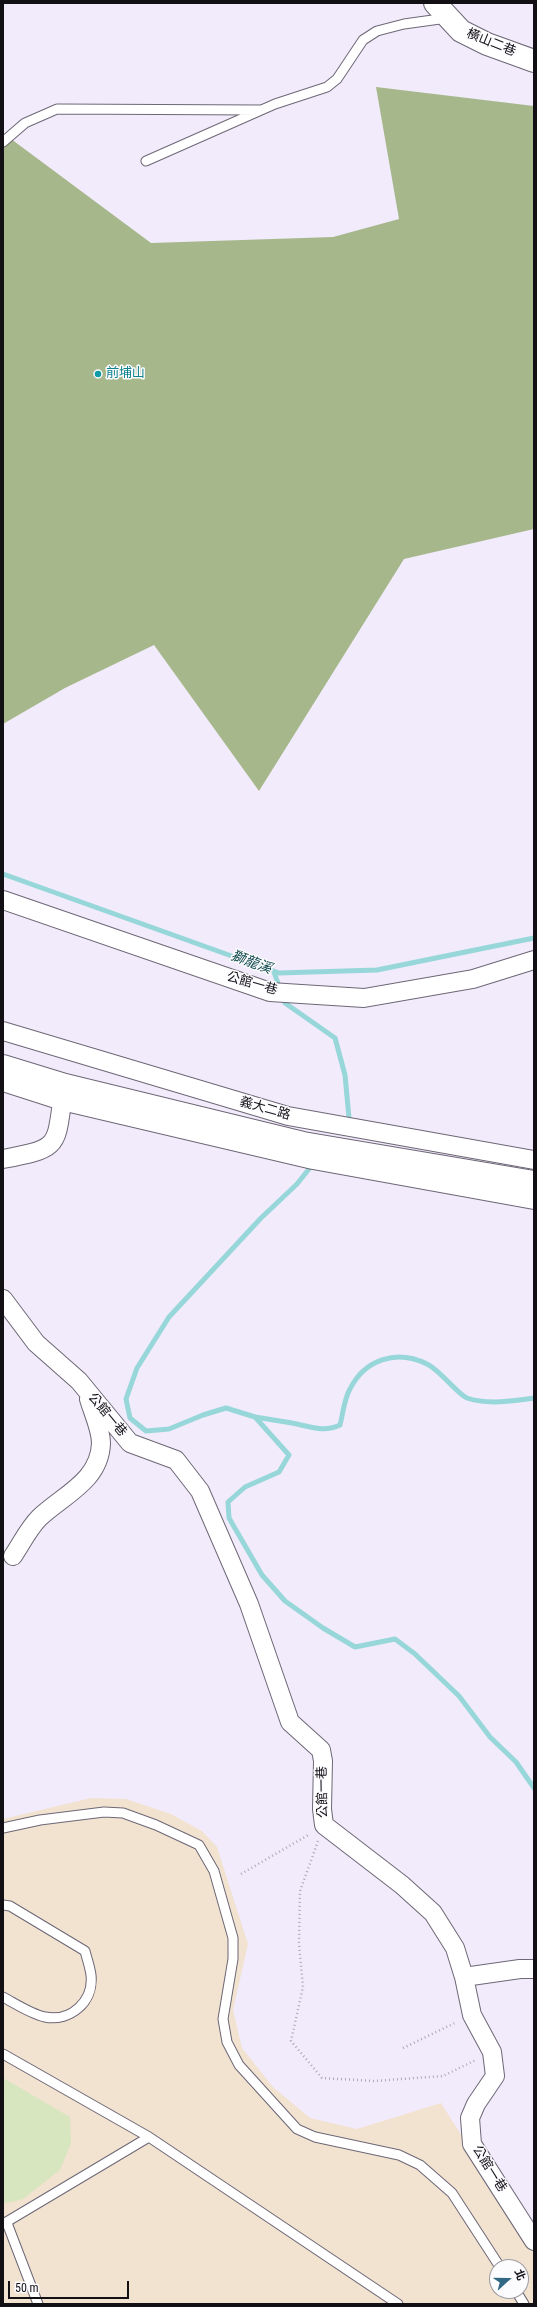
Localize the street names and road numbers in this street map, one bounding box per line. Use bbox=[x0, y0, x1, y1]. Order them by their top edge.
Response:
street label: 橫山二巷 bbox=[464, 26, 518, 60]
street label: 公館一巷 bbox=[225, 969, 279, 999]
street label: 義大二路 bbox=[238, 1094, 292, 1124]
street label: 公館一巷 bbox=[84, 1390, 130, 1440]
street label: 公館一巷 bbox=[315, 1766, 331, 1818]
street label: 公館一巷 bbox=[469, 2143, 509, 2195]

